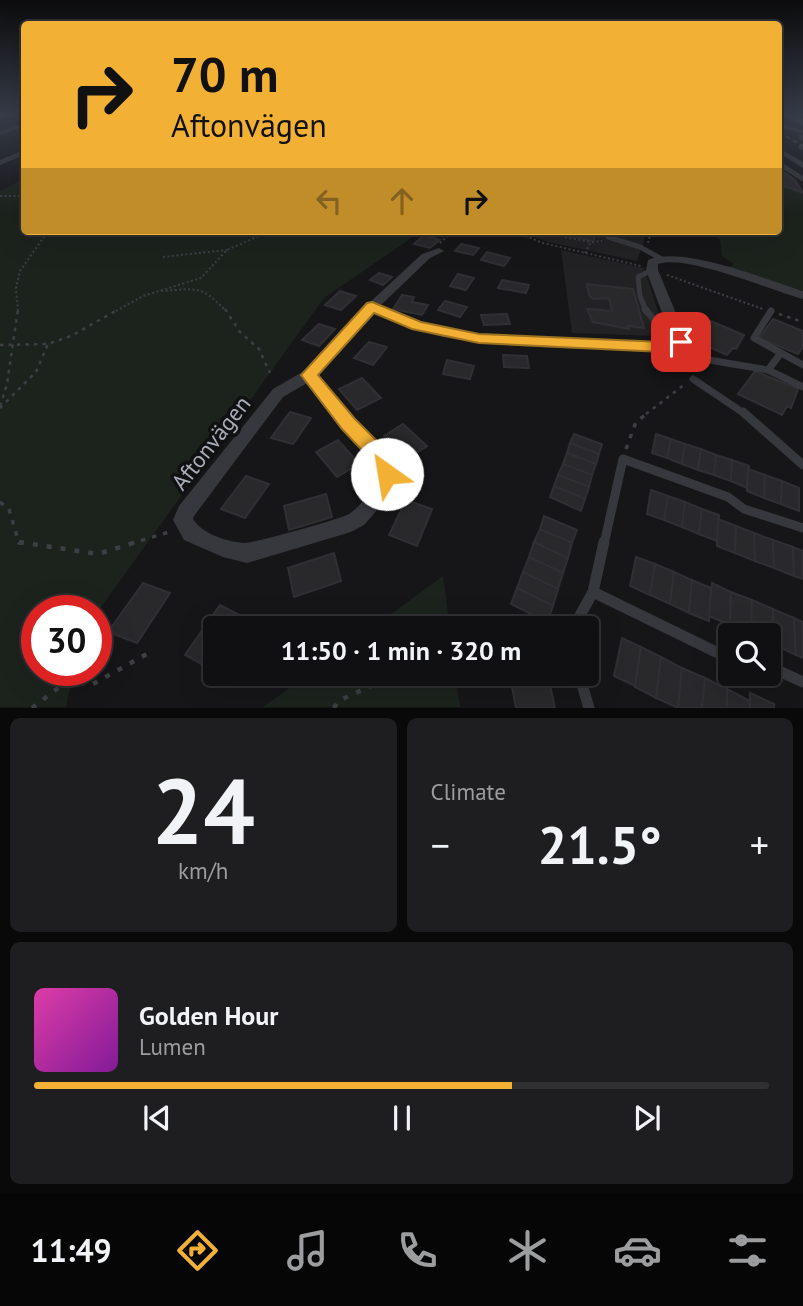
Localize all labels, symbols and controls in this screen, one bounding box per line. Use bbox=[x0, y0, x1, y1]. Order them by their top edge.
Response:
text: 70 m bbox=[171, 42, 278, 106]
icon: right bbox=[56, 49, 147, 140]
text: Aftonvägen bbox=[171, 104, 327, 146]
icon: left bbox=[310, 182, 348, 220]
icon: ahead bbox=[383, 182, 421, 220]
icon: right bbox=[456, 182, 494, 220]
pin bbox=[651, 312, 711, 372]
icon: arrive bbox=[662, 323, 700, 361]
street label: Aftonvägen bbox=[165, 390, 257, 496]
position arrow bbox=[350, 437, 424, 511]
speed limit sign: 30 bbox=[21, 595, 112, 686]
map controls bbox=[718, 623, 781, 686]
button: search bbox=[718, 623, 781, 686]
text: 11:50 · 1 min · 320 m bbox=[281, 634, 521, 667]
text: 24 bbox=[152, 751, 255, 869]
text: Climate bbox=[431, 777, 506, 806]
text: 21.5° bbox=[538, 811, 662, 878]
text: − bbox=[431, 820, 450, 869]
text: + bbox=[750, 820, 769, 869]
text: km/h bbox=[178, 856, 228, 885]
text: Golden Hour bbox=[139, 999, 278, 1032]
text: Lumen bbox=[139, 1032, 206, 1061]
icon: previous bbox=[138, 1099, 176, 1137]
icon: pause bbox=[383, 1099, 421, 1137]
icon: next bbox=[628, 1099, 666, 1137]
icon: directions bbox=[173, 1226, 222, 1275]
icon: music bbox=[283, 1226, 332, 1275]
icon: phone bbox=[393, 1226, 442, 1275]
icon: climate bbox=[503, 1226, 552, 1275]
icon: car bbox=[613, 1226, 662, 1275]
icon: filters bbox=[723, 1226, 772, 1275]
text: 11:49 bbox=[31, 1229, 112, 1271]

